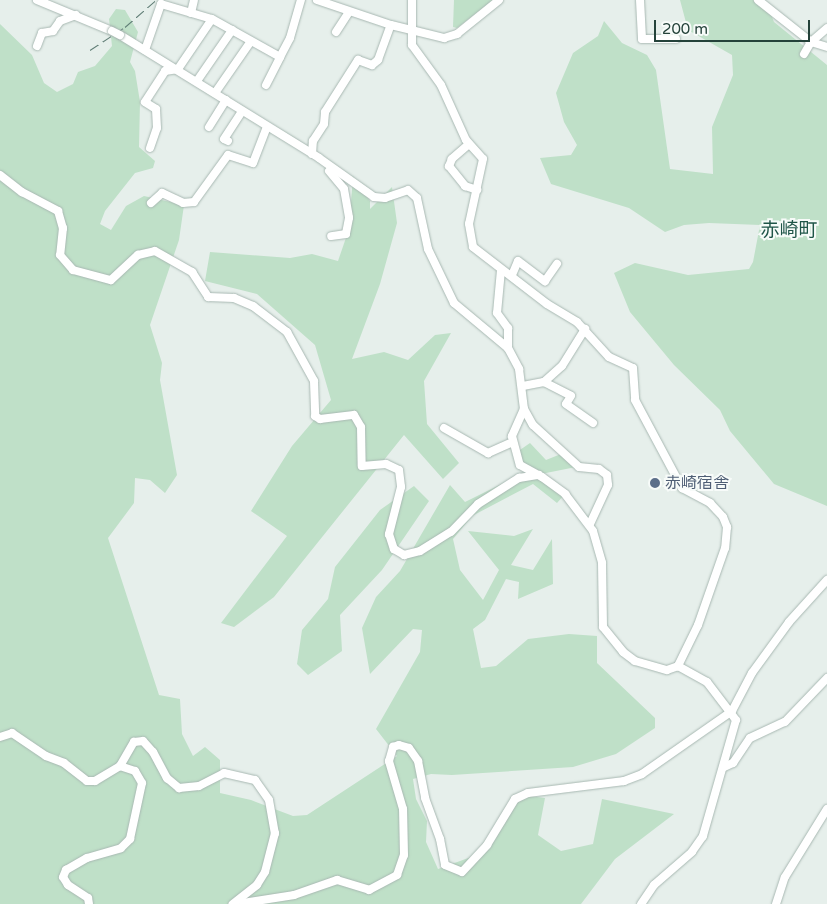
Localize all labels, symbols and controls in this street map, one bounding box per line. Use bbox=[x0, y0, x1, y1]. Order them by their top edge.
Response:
scale bar bbox=[657, 10, 813, 42]
text: 200 m bbox=[662, 20, 708, 38]
district label: 赤崎町 bbox=[761, 220, 817, 242]
place label: 赤崎宿舎 bbox=[665, 473, 729, 493]
marker: 赤崎宿舎 bbox=[649, 477, 661, 489]

